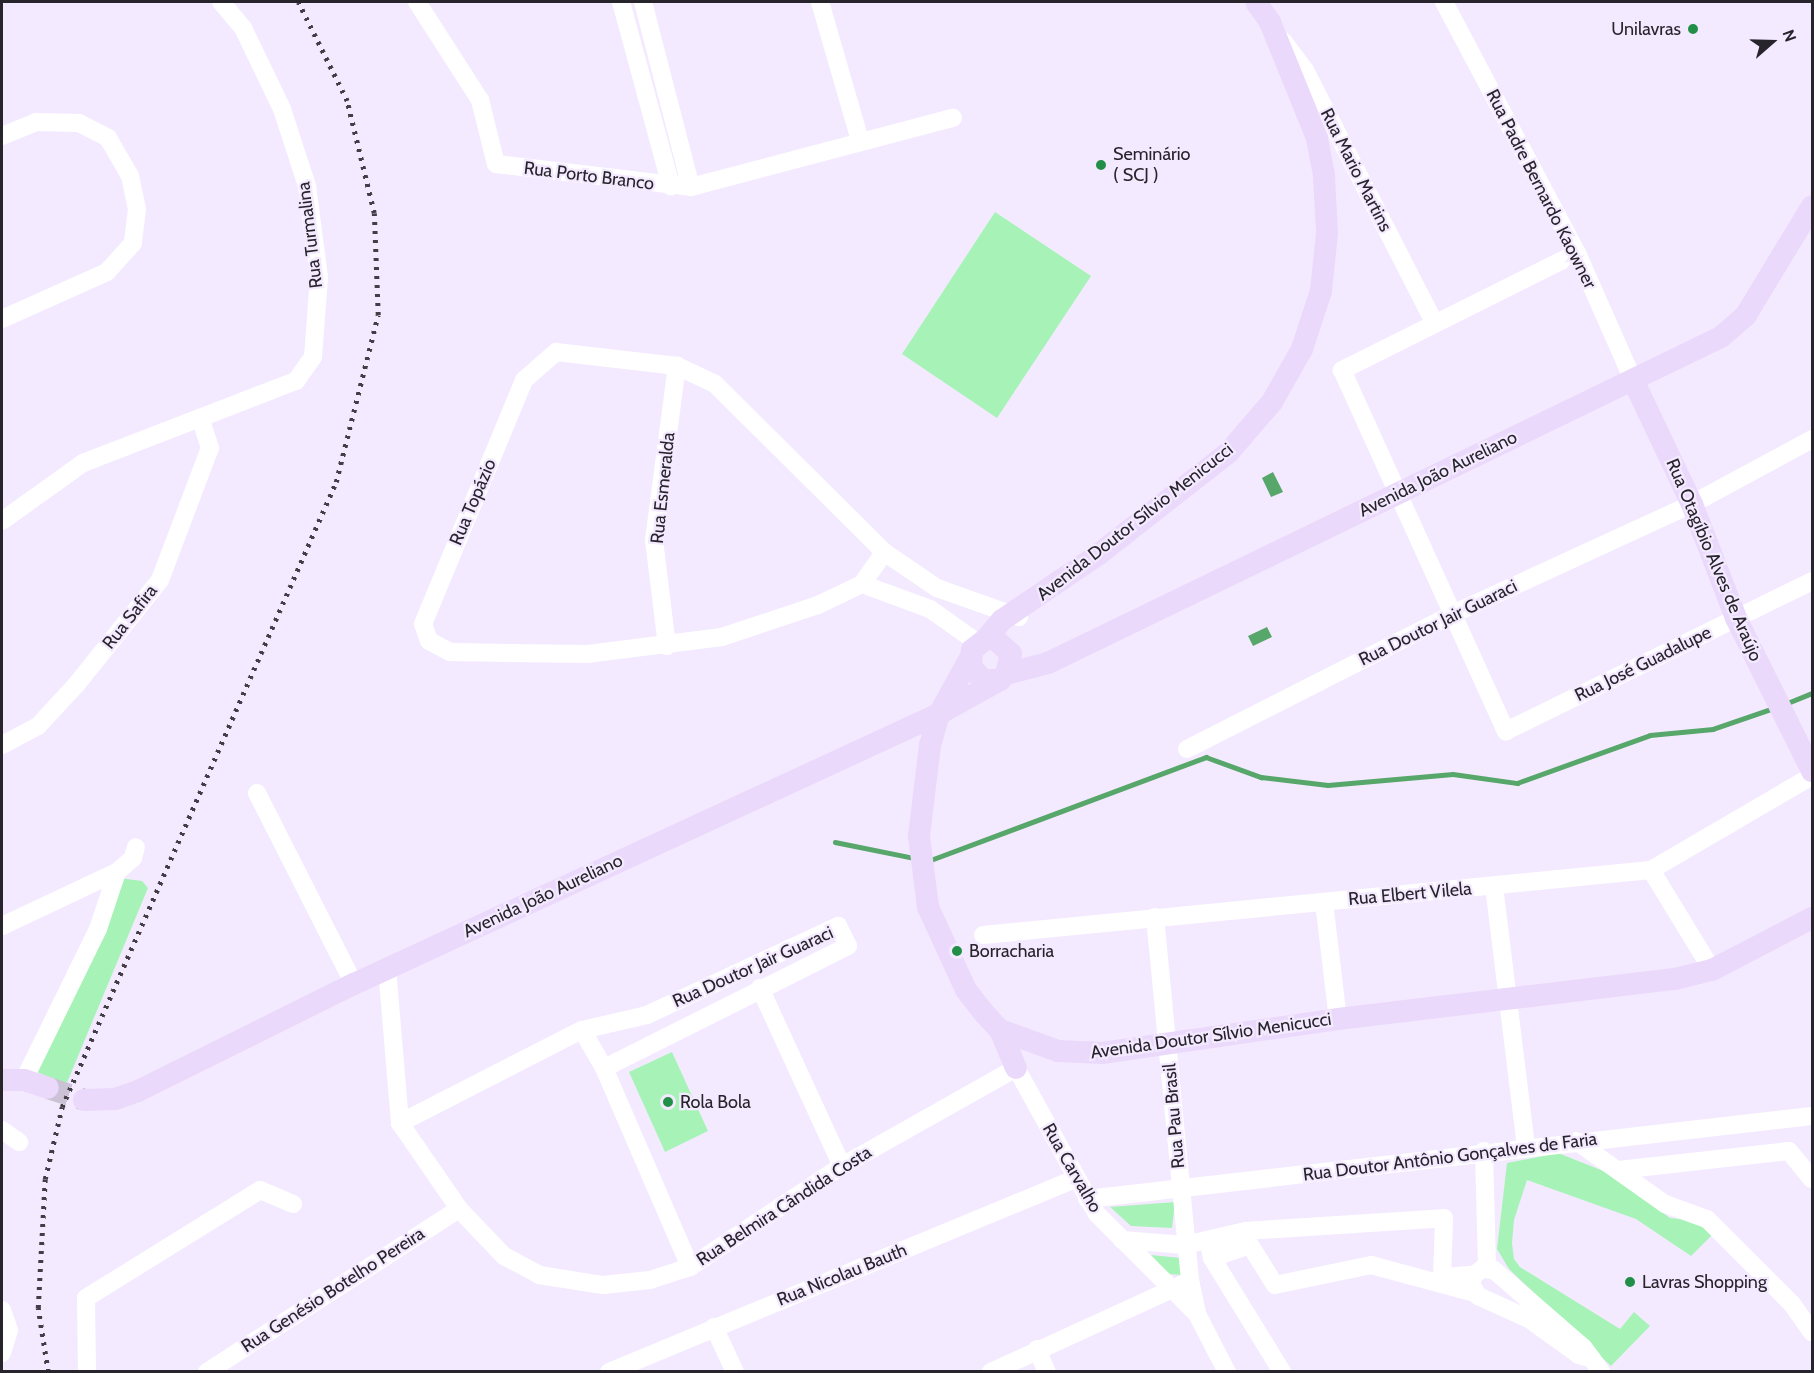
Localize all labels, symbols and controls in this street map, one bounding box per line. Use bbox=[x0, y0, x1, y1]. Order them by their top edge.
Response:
north arrow bbox=[1742, 12, 1802, 72]
place label: Unilavras bbox=[1611, 18, 1681, 40]
marker: Unilavras bbox=[1686, 22, 1700, 36]
text: N bbox=[1779, 27, 1800, 44]
street label: Rua Padre Bernardo Kaowner bbox=[1481, 86, 1601, 292]
street label: Rua Mario Martins bbox=[1316, 105, 1396, 235]
place label: Seminário ( SCJ ) bbox=[1113, 144, 1190, 186]
street label: Rua Porto Branco bbox=[523, 157, 655, 195]
marker: Seminário ( SCJ ) bbox=[1094, 158, 1108, 172]
street label: Rua Turmalina bbox=[293, 181, 327, 289]
street label: Avenida João Aureliano bbox=[1355, 426, 1521, 522]
street label: Rua Esmeralda bbox=[646, 431, 680, 545]
street label: Avenida Doutor Sílvio Menicucci bbox=[1033, 439, 1237, 605]
street label: Rua Otagíbio Alves de Araújo bbox=[1661, 455, 1767, 665]
street label: Rua Topázio bbox=[445, 456, 501, 548]
street label: Rua Doutor Jair Guaraci bbox=[1355, 575, 1521, 671]
street label: Rua Safira bbox=[98, 580, 162, 654]
street label: Rua José Guadalupe bbox=[1571, 622, 1715, 706]
street label: Avenida João Aureliano bbox=[460, 850, 626, 942]
street label: Rua Elbert Vilela bbox=[1347, 878, 1473, 910]
street label: Rua Doutor Jair Guaraci bbox=[669, 922, 837, 1012]
place label: Borracharia bbox=[969, 940, 1054, 962]
marker: Borracharia bbox=[950, 944, 964, 958]
street label: Avenida Doutor Sílvio Menicucci bbox=[1089, 1008, 1333, 1064]
street label: Rua Pau Brasil bbox=[1159, 1063, 1189, 1169]
place label: Rola Bola bbox=[680, 1091, 751, 1113]
marker: Rola Bola bbox=[661, 1095, 675, 1109]
street label: Rua Carvalho bbox=[1038, 1120, 1106, 1216]
street label: Rua Doutor Antônio Gonçalves de Faria bbox=[1302, 1128, 1598, 1186]
street label: Rua Belmira Cândida Costa bbox=[693, 1141, 875, 1271]
street label: Rua Genésio Botelho Pereira bbox=[237, 1223, 429, 1357]
street label: Rua Nicolau Bauth bbox=[774, 1239, 910, 1311]
place label: Lavras Shopping bbox=[1642, 1271, 1767, 1293]
marker: Lavras Shopping bbox=[1623, 1275, 1637, 1289]

